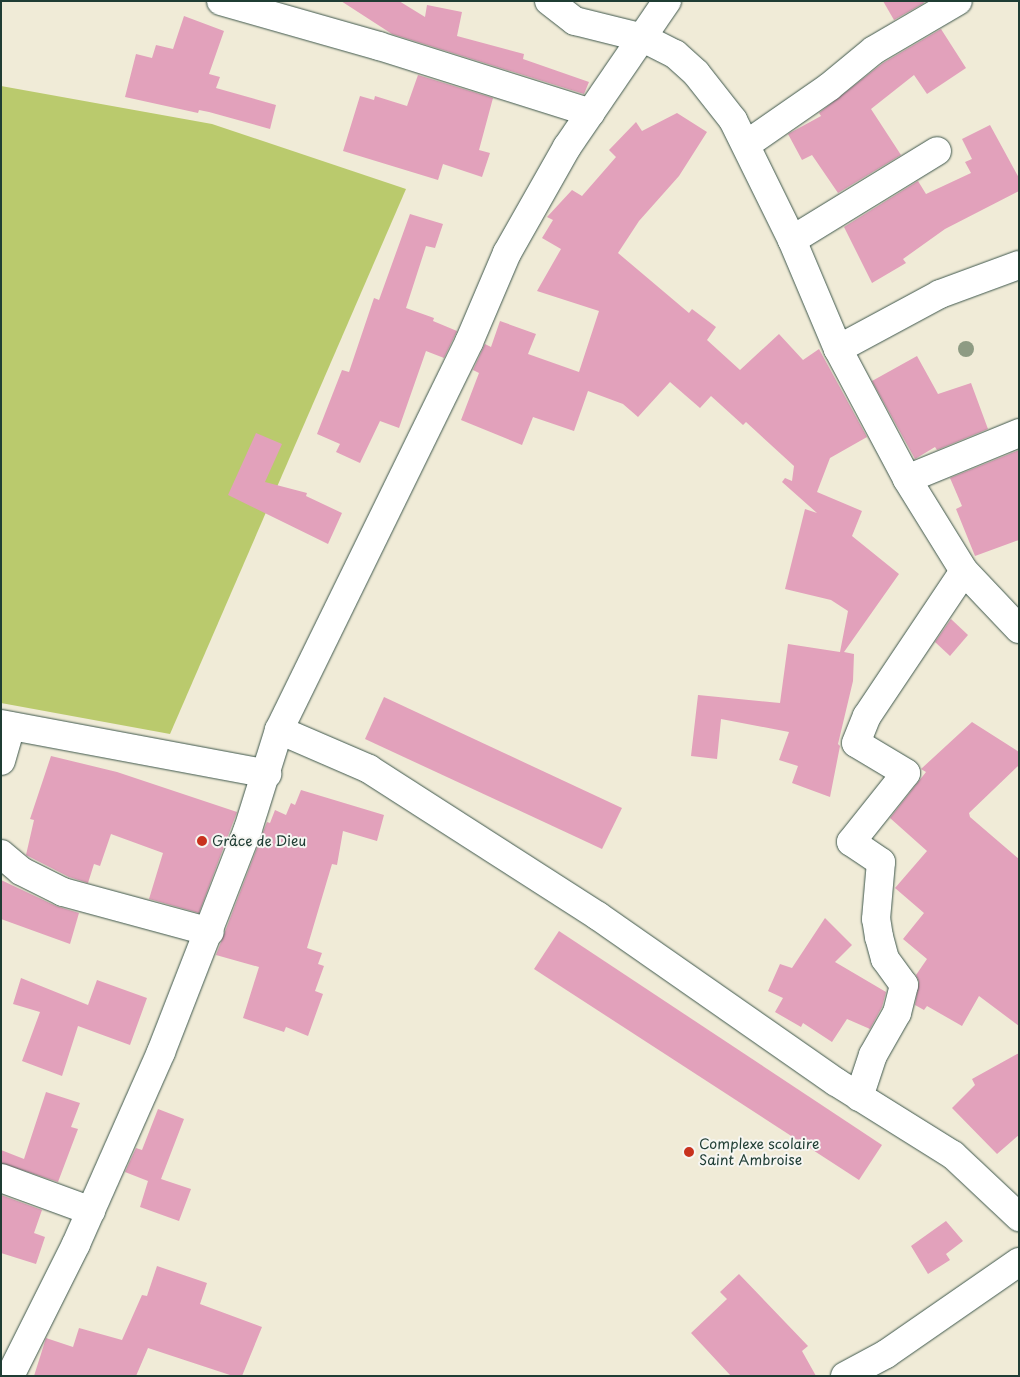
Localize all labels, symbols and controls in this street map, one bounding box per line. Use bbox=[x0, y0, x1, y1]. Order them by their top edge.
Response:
place label: Grâce de Dieu bbox=[212, 833, 308, 849]
marker: Grâce de Dieu bbox=[196, 835, 208, 847]
place label: Complexe scolaire Saint Ambroise bbox=[699, 1136, 820, 1168]
marker: Complexe scolaire Saint Ambroise bbox=[683, 1146, 695, 1158]

